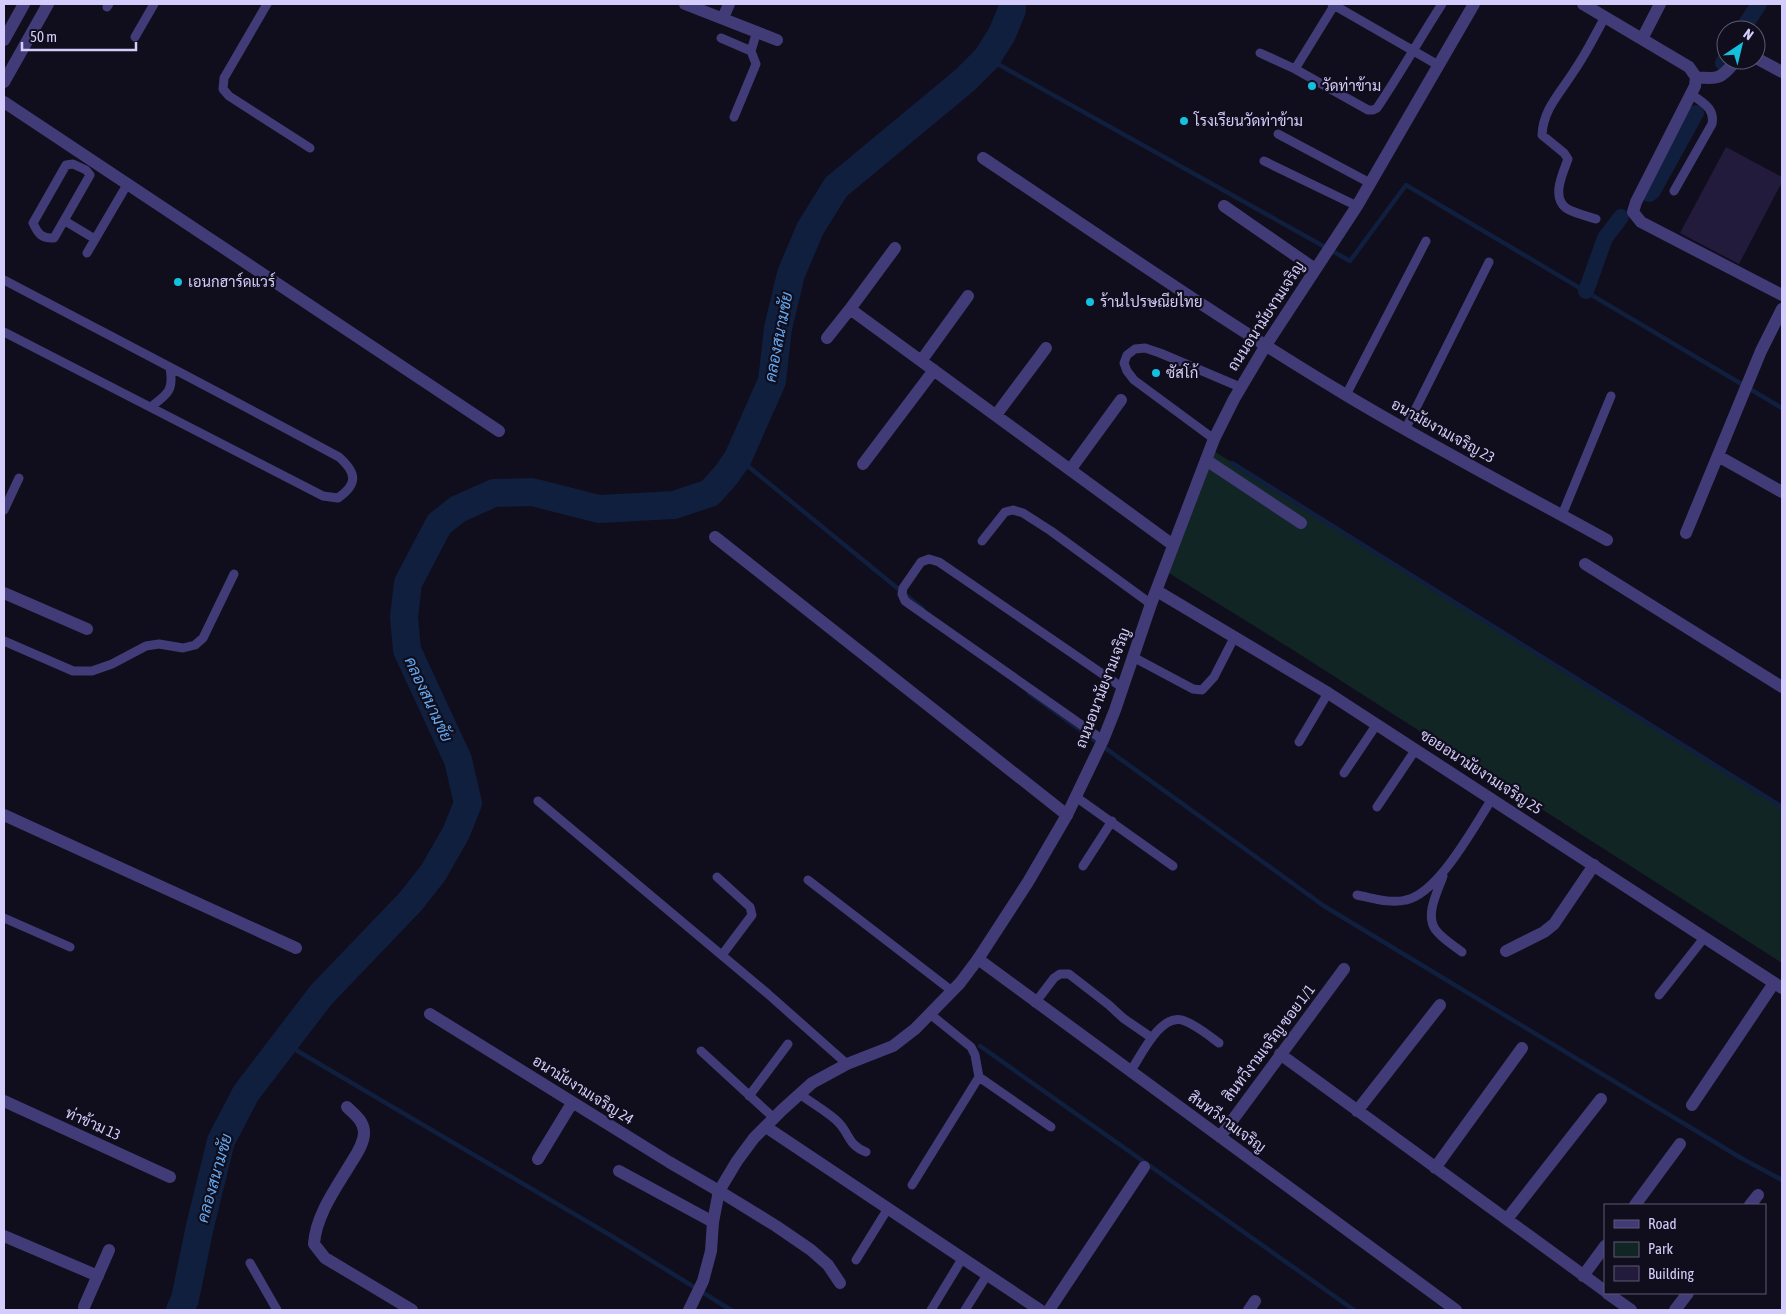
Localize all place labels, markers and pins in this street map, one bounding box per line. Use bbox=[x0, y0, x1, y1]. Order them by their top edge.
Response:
place label: วัดท่าข้าม bbox=[1322, 76, 1381, 94]
marker: วัดท่าข้าม bbox=[1306, 80, 1318, 92]
place label: โรงเรียนวัดท่าข้าม bbox=[1193, 111, 1303, 129]
marker: โรงเรียนวัดท่าข้าม bbox=[1178, 115, 1190, 127]
place label: เอนกฮาร์ดแวร์ bbox=[188, 272, 275, 290]
marker: เอนกฮาร์ดแวร์ bbox=[172, 276, 184, 288]
place label: ร้านไปรษณียไทย bbox=[1100, 292, 1203, 310]
marker: ร้านไปรษณียไทย bbox=[1084, 296, 1096, 308]
place label: ซัสโก้ bbox=[1166, 363, 1199, 381]
marker: ซัสโก้ bbox=[1150, 367, 1162, 379]

